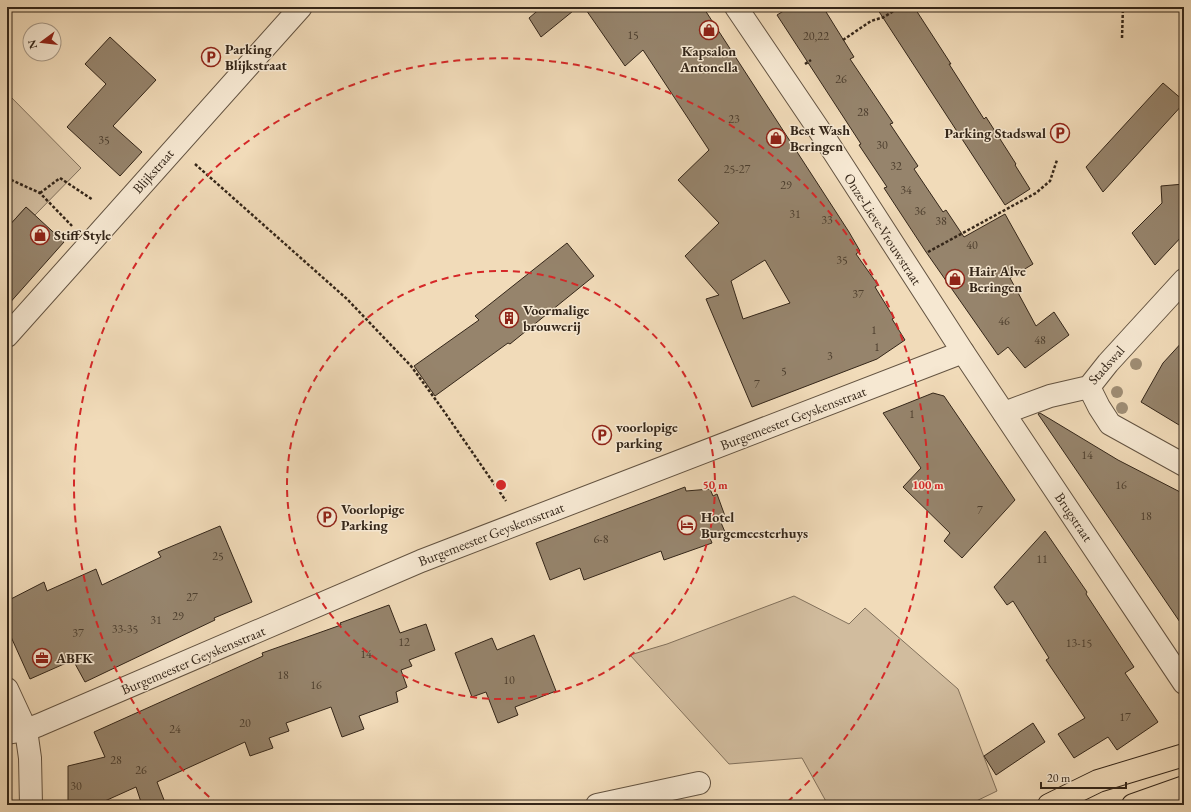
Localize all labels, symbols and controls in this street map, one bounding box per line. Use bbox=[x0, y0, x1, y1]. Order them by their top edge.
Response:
shop icon: Kapsalon Antonella bbox=[698, 19, 720, 41]
north arrow bbox=[22, 22, 62, 62]
house number: 15 bbox=[627, 27, 639, 43]
house number: 20,22 bbox=[803, 28, 829, 44]
text: N bbox=[24, 38, 40, 51]
place label: Parking Blijkstraat bbox=[225, 40, 288, 74]
place label: Kapsalon Antonella bbox=[679, 42, 739, 76]
parking icon: Parking Blijkstraat bbox=[200, 46, 222, 68]
house number: 26 bbox=[835, 71, 847, 87]
house number: 28 bbox=[857, 104, 869, 120]
house number: 23 bbox=[728, 111, 740, 127]
place label: Best Wash Beringen bbox=[790, 121, 850, 155]
parking icon: Parking Stadswal bbox=[1049, 122, 1071, 144]
place label: Parking Stadswal bbox=[945, 124, 1046, 142]
shop icon: Best Wash Beringen bbox=[765, 127, 787, 149]
house number: 35 bbox=[98, 132, 110, 148]
house number: 30 bbox=[876, 137, 888, 153]
street label: Blijkstraat bbox=[129, 144, 178, 197]
house number: 32 bbox=[890, 158, 902, 174]
house number: 25-27 bbox=[724, 161, 750, 177]
street label: Onze-Lieve-Vrouwstraat bbox=[840, 170, 926, 289]
house number: 29 bbox=[780, 177, 792, 193]
house number: 34 bbox=[900, 182, 912, 198]
house number: 36 bbox=[914, 203, 926, 219]
house number: 31 bbox=[789, 206, 801, 222]
house number: 33 bbox=[821, 212, 833, 228]
house number: 38 bbox=[935, 213, 947, 229]
shop icon: Stiff Style bbox=[29, 224, 51, 246]
place label: Stiff Style bbox=[54, 226, 111, 244]
house number: 40 bbox=[966, 237, 978, 253]
house number: 35 bbox=[836, 252, 848, 268]
place label: Hair Alve Beringen bbox=[969, 262, 1026, 296]
shop icon: Hair Alve Beringen bbox=[944, 268, 966, 290]
house number: 37 bbox=[852, 286, 864, 302]
place label: Voormalige brouwerij bbox=[523, 301, 590, 335]
building icon: Voormalige brouwerij bbox=[498, 307, 520, 329]
house number: 46 bbox=[998, 313, 1010, 329]
house number: 1 bbox=[871, 322, 877, 338]
house number: 48 bbox=[1034, 332, 1046, 348]
house number: 1 bbox=[874, 339, 880, 355]
street label: Stadswal bbox=[1084, 341, 1129, 388]
house number: 3 bbox=[827, 348, 833, 364]
house number: 5 bbox=[781, 363, 787, 379]
house number: 7 bbox=[754, 376, 760, 392]
street label: Burgemeester Geyskensstraat bbox=[718, 382, 869, 454]
house number: 1 bbox=[909, 406, 915, 422]
place label: voorlopige parking bbox=[616, 418, 678, 452]
parking icon: voorlopige parking bbox=[591, 424, 613, 446]
house number: 14 bbox=[1081, 447, 1093, 463]
text: 50 m bbox=[702, 477, 728, 493]
text: 100 m bbox=[912, 477, 944, 493]
house number: 16 bbox=[1115, 477, 1127, 493]
centre of rings bbox=[494, 478, 508, 492]
street label: Brugstraat bbox=[1051, 489, 1097, 546]
street label: Burgemeester Geyskensstraat bbox=[416, 498, 567, 570]
place label: Voorlopige Parking bbox=[341, 500, 405, 534]
house number: 7 bbox=[977, 502, 983, 518]
parking icon: Voorlopige Parking bbox=[316, 506, 338, 528]
place label: Hotel Burgemeesterhuys bbox=[701, 508, 808, 542]
house number: 18 bbox=[1140, 508, 1152, 524]
hotel icon: Hotel Burgemeesterhuys bbox=[676, 514, 698, 536]
house number: 6-8 bbox=[594, 531, 609, 547]
house number: 25 bbox=[212, 548, 224, 564]
house number: 11 bbox=[1036, 551, 1048, 567]
house number: 27 bbox=[186, 589, 198, 605]
house number: 29 bbox=[172, 608, 184, 624]
house number: 31 bbox=[150, 612, 162, 628]
house number: 33-35 bbox=[112, 621, 138, 637]
street label: Burgemeester Geyskensstraat bbox=[118, 621, 268, 699]
house number: 37 bbox=[72, 625, 84, 641]
house number: 12 bbox=[398, 634, 410, 650]
house number: 13-15 bbox=[1066, 635, 1092, 651]
house number: 14 bbox=[360, 646, 372, 662]
office icon: ABFK bbox=[31, 647, 53, 669]
place label: ABFK bbox=[55, 649, 93, 667]
house number: 18 bbox=[277, 667, 289, 683]
house number: 10 bbox=[503, 672, 515, 688]
house number: 16 bbox=[310, 677, 322, 693]
house number: 17 bbox=[1119, 709, 1131, 725]
house number: 20 bbox=[239, 715, 251, 731]
house number: 24 bbox=[169, 721, 181, 737]
house number: 28 bbox=[110, 752, 122, 768]
house number: 26 bbox=[135, 762, 147, 778]
scale bar bbox=[1041, 764, 1126, 790]
text: 20 m bbox=[1047, 770, 1071, 786]
house number: 30 bbox=[70, 778, 82, 794]

